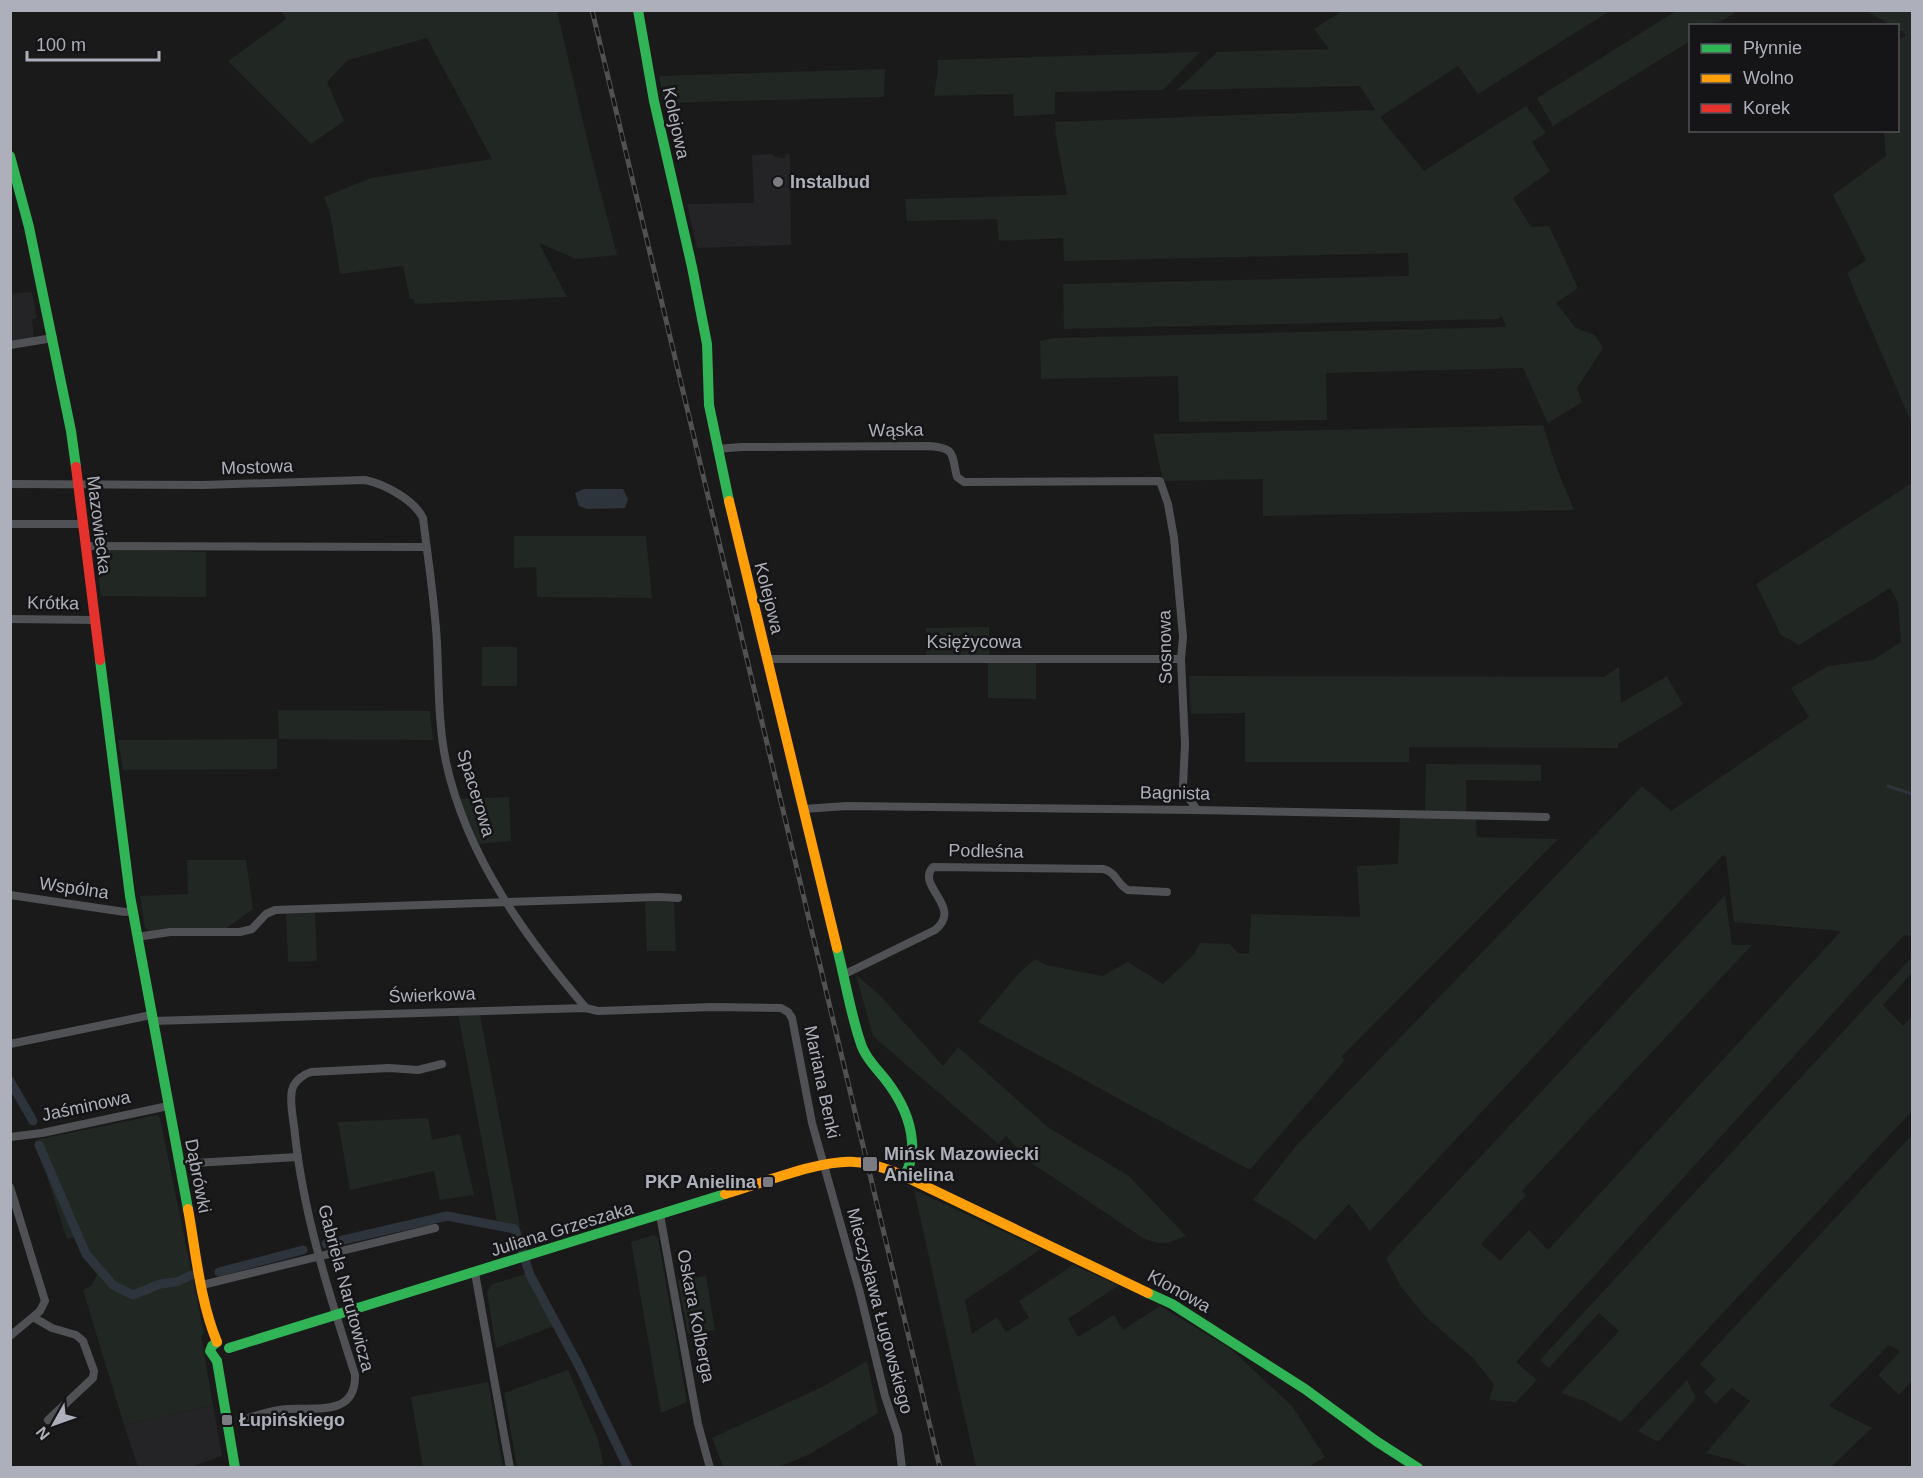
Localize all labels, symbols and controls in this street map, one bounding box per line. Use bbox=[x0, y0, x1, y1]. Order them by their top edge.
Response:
scale bar bbox=[27, 24, 159, 62]
legend bbox=[1689, 24, 1899, 132]
text: 100 m bbox=[36, 35, 86, 55]
text: Płynnie bbox=[1743, 38, 1802, 58]
text: Wolno bbox=[1743, 68, 1794, 88]
street label: Kolejowa bbox=[659, 85, 694, 162]
text: Korek bbox=[1743, 98, 1791, 118]
place label: Instalbud bbox=[790, 172, 870, 192]
marker: Instalbud bbox=[771, 175, 785, 189]
street label: Wąska bbox=[868, 420, 925, 440]
street label: Mostowa bbox=[221, 456, 294, 478]
street label: Mazowiecka bbox=[83, 475, 115, 576]
street label: Kolejowa bbox=[750, 560, 788, 637]
street label: Krótka bbox=[27, 593, 80, 613]
street label: Sosnowa bbox=[1154, 609, 1176, 684]
street label: Księżycowa bbox=[926, 632, 1023, 652]
street label: Spacerowa bbox=[453, 747, 499, 840]
street label: Bagnista bbox=[1140, 782, 1211, 804]
street label: Podleśna bbox=[948, 840, 1025, 862]
street label: Wspólna bbox=[38, 873, 111, 903]
street label: Świerkowa bbox=[388, 982, 477, 1007]
street label: Mariana Benki bbox=[800, 1024, 844, 1140]
street label: Jaśminowa bbox=[40, 1087, 133, 1125]
street label: Dąbrówki bbox=[181, 1137, 215, 1215]
place label: Mińsk Mazowiecki Anielina bbox=[884, 1144, 1039, 1185]
marker: Mińsk Mazowiecki Anielina bbox=[861, 1155, 879, 1173]
place label: PKP Anielina bbox=[645, 1172, 757, 1192]
marker: PKP Anielina bbox=[761, 1175, 775, 1189]
street label: Juliana Grzeszaka bbox=[488, 1198, 637, 1260]
street label: Gabriela Narutowicza bbox=[314, 1202, 378, 1375]
street label: Mieczysława Ługowskiego bbox=[843, 1206, 917, 1416]
street label: Oskara Kolberga bbox=[673, 1248, 719, 1385]
street label: Klonowa bbox=[1144, 1266, 1215, 1317]
north arrow bbox=[24, 1394, 84, 1454]
place label: Łupińskiego bbox=[239, 1410, 345, 1430]
marker: Łupińskiego bbox=[220, 1413, 234, 1427]
text: N bbox=[33, 1423, 53, 1443]

